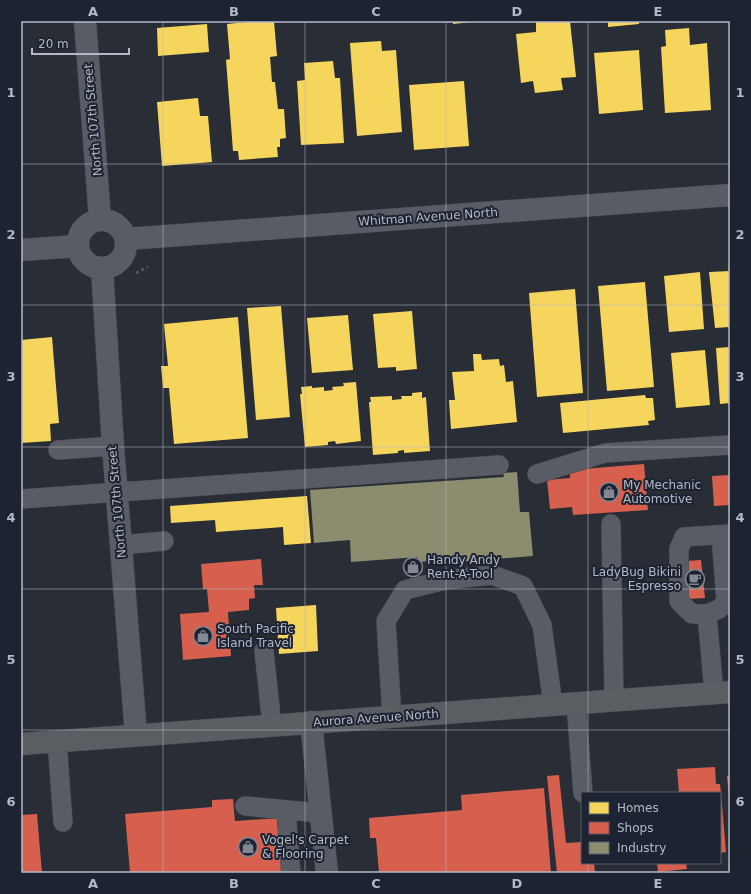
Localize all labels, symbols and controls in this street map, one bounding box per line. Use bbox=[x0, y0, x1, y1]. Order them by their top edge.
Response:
text: A bbox=[88, 4, 98, 19]
text: B bbox=[229, 4, 239, 19]
text: C bbox=[371, 4, 381, 19]
text: D bbox=[512, 4, 523, 19]
text: E bbox=[654, 4, 662, 19]
scale bar bbox=[32, 30, 129, 56]
text: 20 m bbox=[38, 37, 69, 51]
street label: North 107th Street bbox=[81, 63, 105, 177]
text: 1 bbox=[6, 85, 16, 100]
text: 1 bbox=[735, 85, 745, 100]
street label: Whitman Avenue North bbox=[358, 205, 498, 229]
text: 2 bbox=[6, 227, 16, 242]
text: 2 bbox=[735, 227, 745, 242]
text: 3 bbox=[6, 369, 16, 384]
text: 3 bbox=[735, 369, 745, 384]
street label: North 107th Street bbox=[105, 445, 129, 559]
place label: My Mechanic Automotive bbox=[623, 478, 701, 506]
shop icon: My Mechanic Automotive bbox=[598, 481, 620, 503]
text: 4 bbox=[6, 510, 16, 525]
text: 4 bbox=[735, 510, 745, 525]
place label: Handy Andy Rent-A-Tool bbox=[427, 553, 500, 581]
shop icon: Handy Andy Rent-A-Tool bbox=[402, 556, 424, 578]
place label: LadyBug Bikini Espresso bbox=[592, 565, 681, 593]
cafe icon: LadyBug Bikini Espresso bbox=[684, 568, 706, 590]
place label: South Pacific Island Travel bbox=[217, 622, 294, 650]
shop icon: South Pacific Island Travel bbox=[192, 625, 214, 647]
text: 5 bbox=[6, 652, 16, 667]
text: 5 bbox=[735, 652, 745, 667]
street label: Aurora Avenue North bbox=[313, 707, 439, 729]
legend bbox=[581, 792, 721, 864]
text: 6 bbox=[6, 794, 16, 809]
text: 6 bbox=[735, 794, 745, 809]
text: Homes bbox=[617, 801, 659, 815]
text: Shops bbox=[617, 821, 653, 835]
place label: Vogel's Carpet & Flooring bbox=[262, 833, 349, 861]
shop icon: Vogel's Carpet & Flooring bbox=[237, 836, 259, 858]
text: Industry bbox=[617, 841, 666, 855]
text: A bbox=[88, 876, 98, 891]
text: B bbox=[229, 876, 239, 891]
text: C bbox=[371, 876, 381, 891]
text: D bbox=[512, 876, 523, 891]
text: E bbox=[654, 876, 662, 891]

